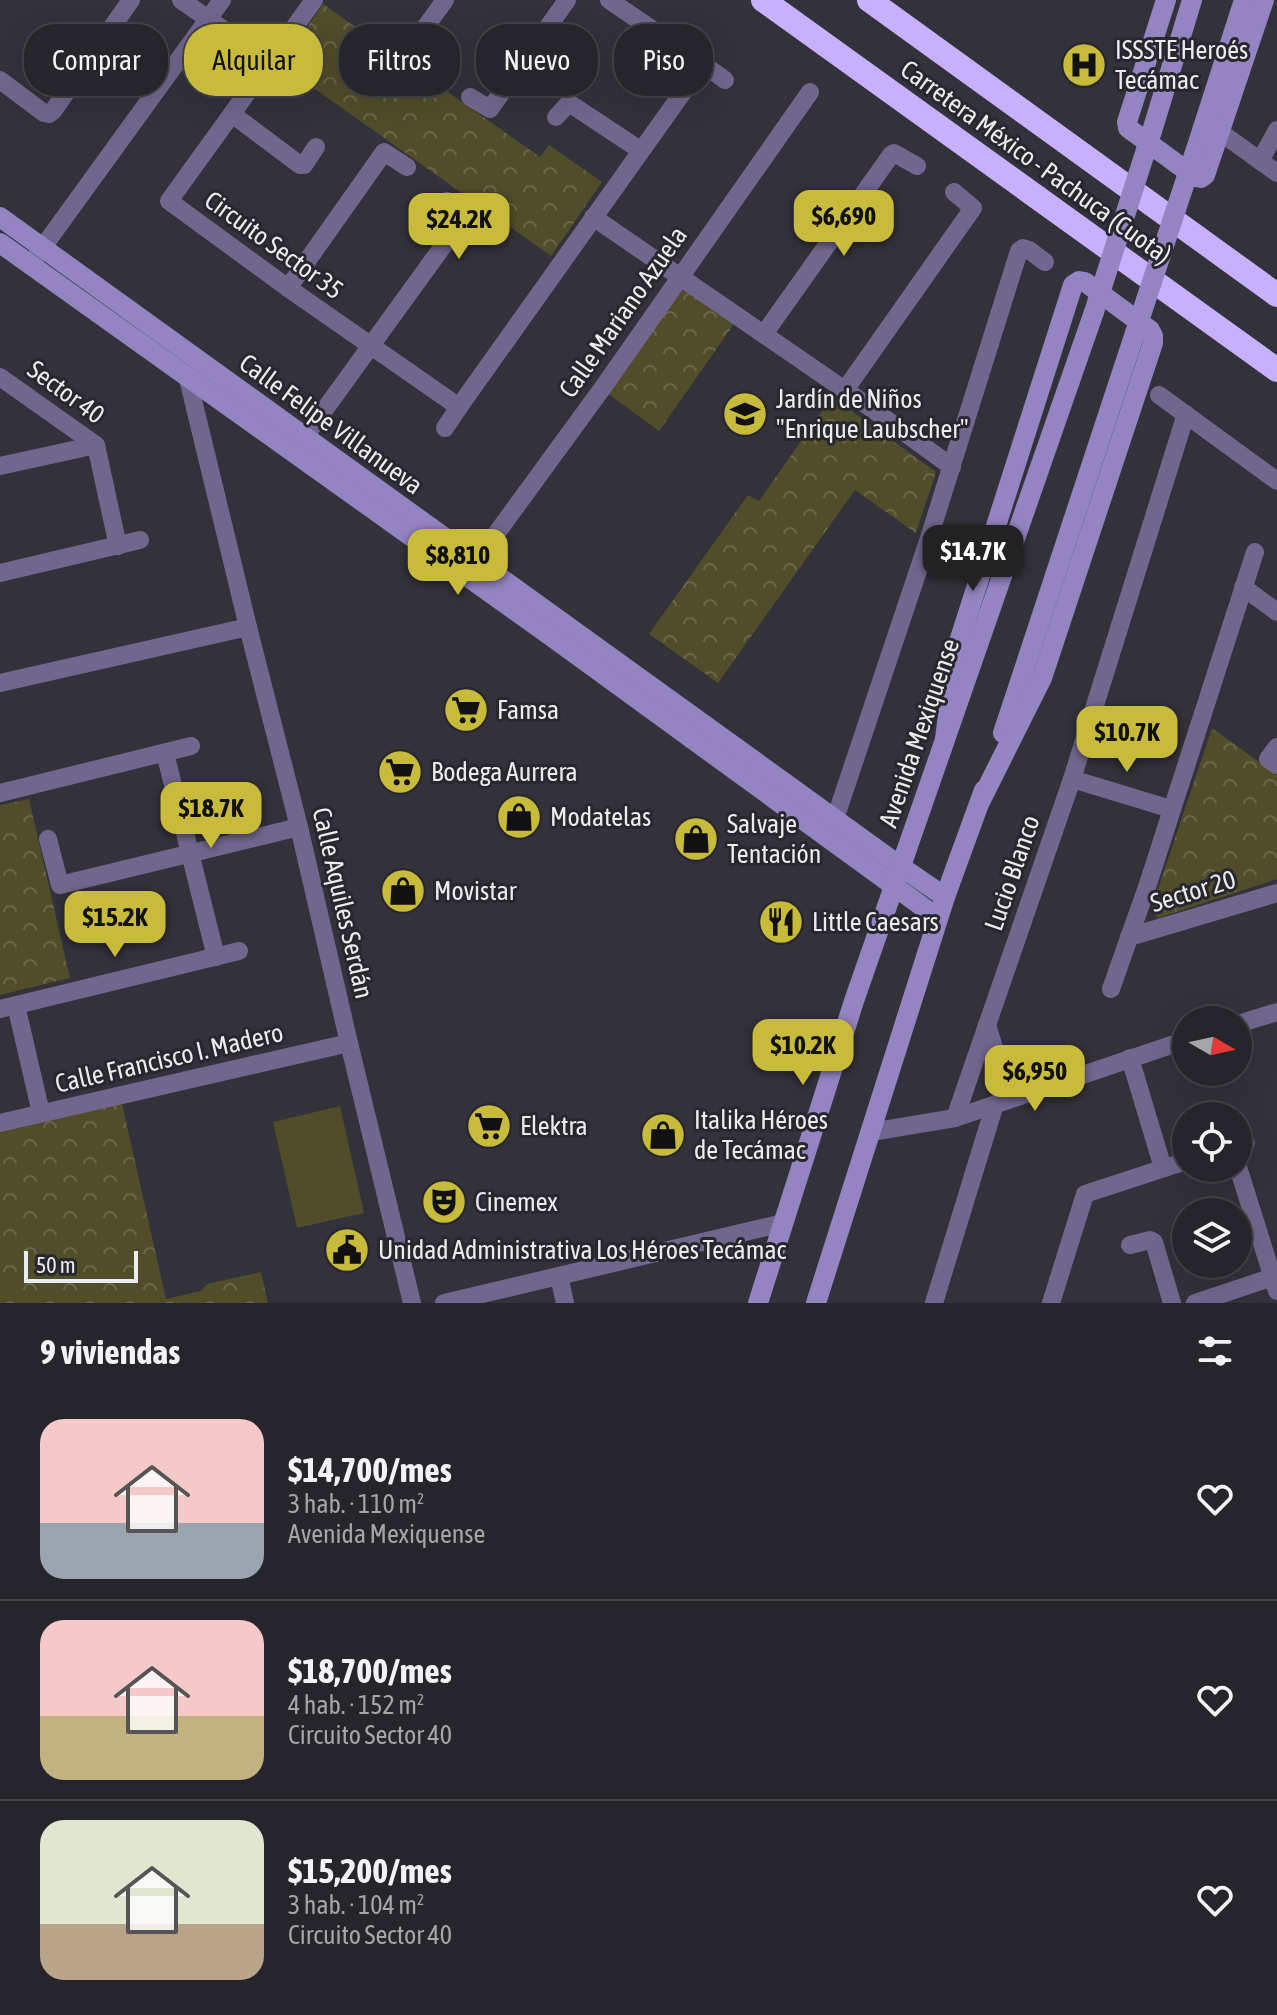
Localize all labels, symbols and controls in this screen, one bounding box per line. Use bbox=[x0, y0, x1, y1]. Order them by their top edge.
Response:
chip: Comprar bbox=[24, 24, 168, 96]
chip: Alquilar bbox=[184, 24, 323, 96]
chip: Filtros bbox=[339, 24, 460, 96]
chip: Nuevo bbox=[476, 24, 598, 96]
chip: Piso bbox=[614, 24, 713, 96]
place label: ISSSTE Heroés Tecámac bbox=[1115, 35, 1248, 95]
hospital icon: ISSSTE Heroés Tecámac bbox=[1060, 41, 1108, 89]
street label: Carretera México - Pachuca (Cuota) bbox=[895, 54, 1177, 270]
street label: Circuito Sector 35 bbox=[199, 185, 349, 305]
pin: $6,690 bbox=[779, 190, 909, 258]
pin: $24.2K bbox=[394, 193, 524, 261]
text: $6,690 bbox=[812, 201, 876, 231]
text: $24.2K bbox=[427, 204, 491, 234]
street label: Calle Mariano Azuela bbox=[553, 221, 693, 403]
street label: Calle Felipe Villanueva bbox=[234, 348, 428, 500]
street label: Sector 40 bbox=[22, 354, 110, 430]
place label: Jardín de Niños "Enrique Laubscher" bbox=[776, 384, 968, 444]
school or university icon: Jardín de Niños "Enrique Laubscher" bbox=[721, 390, 769, 438]
pin: $14.7K bbox=[908, 525, 1038, 593]
pin: $8,810 bbox=[393, 529, 523, 597]
text: $14.7K bbox=[941, 536, 1005, 566]
text: $8,810 bbox=[426, 540, 490, 570]
street label: Avenida Mexiquense bbox=[873, 635, 965, 831]
supermarket icon: Famsa bbox=[442, 686, 490, 734]
place label: Famsa bbox=[497, 695, 559, 725]
pin: $10.7K bbox=[1062, 706, 1192, 774]
text: $10.7K bbox=[1095, 717, 1159, 747]
supermarket icon: Bodega Aurrera bbox=[376, 748, 424, 796]
place label: Bodega Aurrera bbox=[431, 757, 578, 787]
pin: $18.7K bbox=[146, 782, 276, 850]
text: $18.7K bbox=[179, 793, 243, 823]
shop icon: Modatelas bbox=[495, 793, 543, 841]
place label: Modatelas bbox=[550, 802, 651, 832]
street label: Calle Aquiles Serdán bbox=[306, 805, 380, 1001]
place label: Salvaje Tentación bbox=[727, 809, 821, 869]
street label: Lucio Blanco bbox=[978, 811, 1046, 935]
shop icon: Salvaje Tentación bbox=[672, 815, 720, 863]
street label: Sector 20 bbox=[1147, 864, 1239, 918]
shop icon: Movistar bbox=[379, 867, 427, 915]
place label: Movistar bbox=[434, 876, 517, 906]
pin: $15.2K bbox=[50, 891, 180, 959]
restaurant icon: Little Caesars bbox=[757, 898, 805, 946]
text: $15.2K bbox=[83, 902, 147, 932]
place label: Little Caesars bbox=[812, 907, 939, 937]
north arrow bbox=[1172, 1006, 1252, 1086]
map controls bbox=[1172, 1006, 1252, 1278]
street label: Calle Francisco I. Madero bbox=[52, 1017, 286, 1099]
pin: $10.2K bbox=[738, 1019, 868, 1087]
text: $10.2K bbox=[771, 1030, 835, 1060]
pin: $6,950 bbox=[970, 1045, 1100, 1113]
text: $6,950 bbox=[1003, 1056, 1067, 1086]
supermarket icon: Elektra bbox=[465, 1102, 513, 1150]
button: locate bbox=[1172, 1102, 1252, 1182]
place label: Italika Héroes de Tecámac bbox=[694, 1105, 828, 1165]
place label: Elektra bbox=[520, 1111, 588, 1141]
shop icon: Italika Héroes de Tecámac bbox=[639, 1111, 687, 1159]
theatre icon: Cinemex bbox=[420, 1178, 468, 1226]
place label: Cinemex bbox=[475, 1187, 558, 1217]
button: layers bbox=[1172, 1198, 1252, 1278]
public building icon: Unidad Administrativa Los Héroes Tecámac bbox=[323, 1226, 371, 1274]
place label: Unidad Administrativa Los Héroes Tecámac bbox=[378, 1235, 786, 1265]
scale bar bbox=[24, 1247, 138, 1283]
text: 50 m bbox=[36, 1252, 76, 1278]
icon: filters bbox=[1193, 1329, 1237, 1373]
text: 9 viviendas bbox=[40, 1332, 180, 1371]
text: $14,700/mes bbox=[288, 1450, 452, 1489]
icon: home bbox=[104, 1451, 200, 1547]
icon: heart bbox=[1193, 1477, 1237, 1521]
text: 3 hab. · 110 m² bbox=[288, 1489, 424, 1519]
text: Avenida Mexiquense bbox=[288, 1519, 485, 1549]
text: $18,700/mes bbox=[288, 1651, 452, 1690]
icon: home bbox=[104, 1652, 200, 1748]
icon: heart bbox=[1193, 1678, 1237, 1722]
text: 4 hab. · 152 m² bbox=[288, 1690, 424, 1720]
text: Circuito Sector 40 bbox=[288, 1720, 452, 1750]
text: $15,200/mes bbox=[288, 1851, 452, 1890]
icon: home bbox=[104, 1852, 200, 1948]
icon: heart bbox=[1193, 1878, 1237, 1922]
text: 3 hab. · 104 m² bbox=[288, 1890, 424, 1920]
text: Circuito Sector 40 bbox=[288, 1920, 452, 1950]

